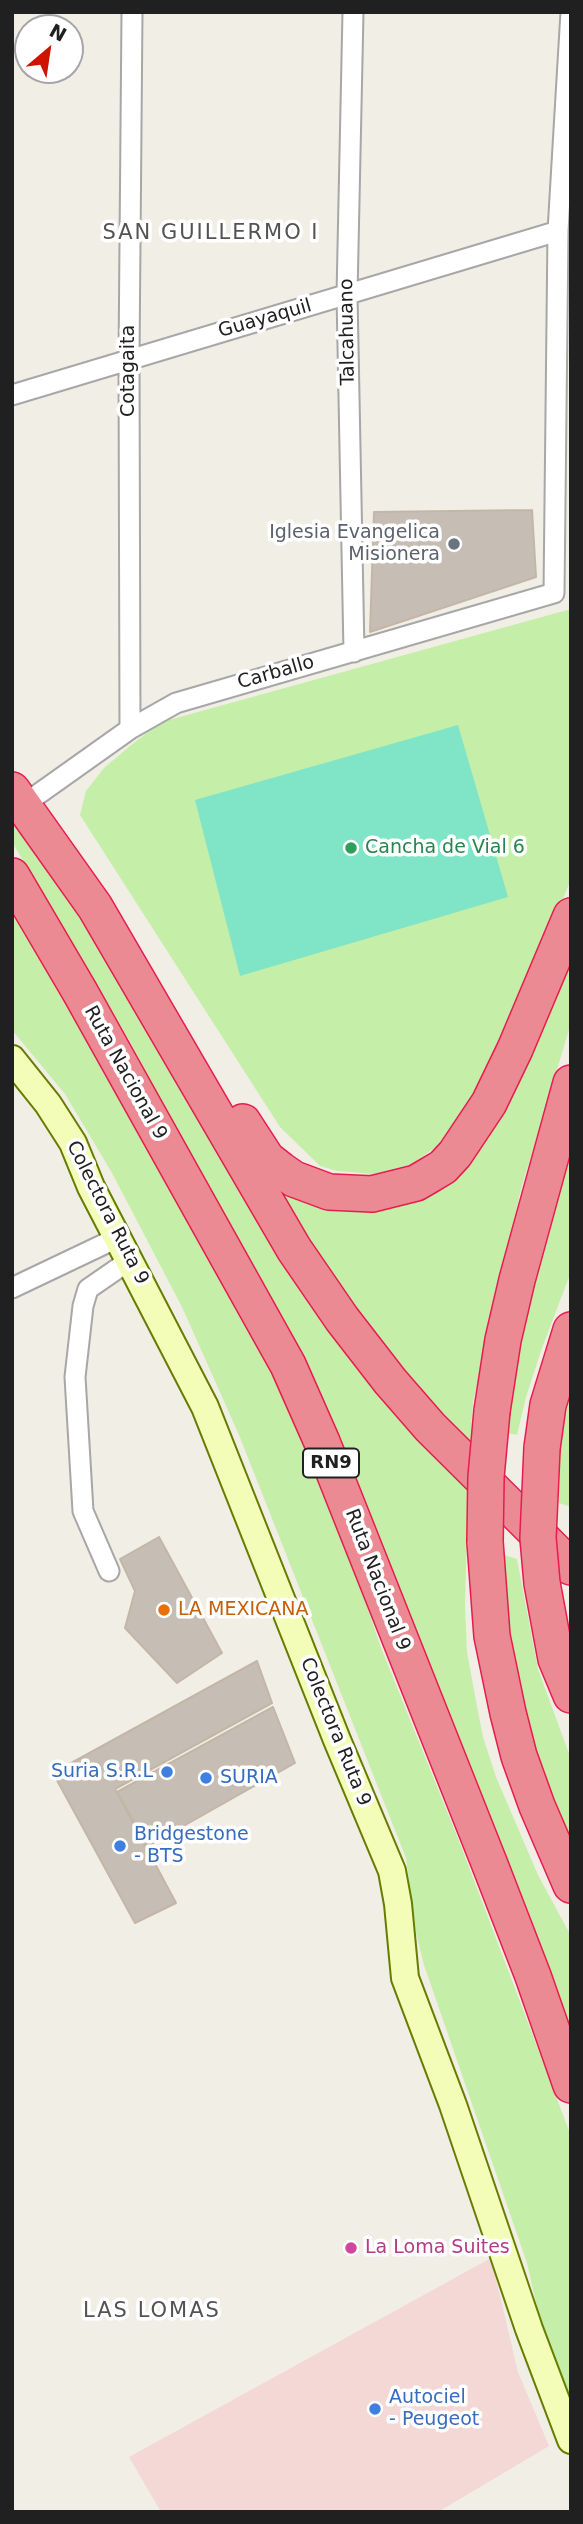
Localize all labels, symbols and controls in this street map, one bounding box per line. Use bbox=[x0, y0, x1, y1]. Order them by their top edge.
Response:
north arrow bbox=[14, 14, 84, 84]
text: N bbox=[46, 19, 71, 46]
district label: SAN GUILLERMO I bbox=[104, 221, 318, 247]
street label: Talcahuano bbox=[336, 278, 360, 386]
street label: Guayaquil bbox=[216, 295, 314, 343]
street label: Cotagaita bbox=[118, 325, 140, 417]
place label: Iglesia Evangelica Misionera bbox=[269, 522, 440, 566]
marker: Iglesia Evangelica Misionera bbox=[446, 536, 462, 552]
street label: Carballo bbox=[235, 651, 317, 695]
place label: Cancha de Vial 6 bbox=[365, 837, 525, 859]
marker: Cancha de Vial 6 bbox=[343, 840, 359, 856]
street label: Ruta Nacional 9 bbox=[79, 1002, 171, 1144]
street label: Colectora Ruta 9 bbox=[61, 1137, 153, 1289]
road number: RN9 bbox=[303, 1448, 359, 1478]
street label: Ruta Nacional 9 bbox=[340, 1506, 414, 1654]
place label: LA MEXICANA bbox=[178, 1599, 309, 1621]
marker: LA MEXICANA bbox=[156, 1602, 172, 1618]
street label: Colectora Ruta 9 bbox=[295, 1654, 375, 1810]
place label: Suria S.R.L bbox=[51, 1761, 153, 1783]
marker: Suria S.R.L bbox=[159, 1764, 175, 1780]
place label: SURIA bbox=[220, 1767, 278, 1789]
marker: SURIA bbox=[198, 1770, 214, 1786]
place label: Bridgestone - BTS bbox=[134, 1824, 249, 1868]
marker: Bridgestone - BTS bbox=[112, 1838, 128, 1854]
place label: La Loma Suites bbox=[365, 2237, 510, 2259]
marker: La Loma Suites bbox=[343, 2240, 359, 2256]
district label: LAS LOMAS bbox=[84, 2299, 220, 2325]
place label: Autociel - Peugeot bbox=[389, 2387, 479, 2431]
marker: Autociel - Peugeot bbox=[367, 2401, 383, 2417]

